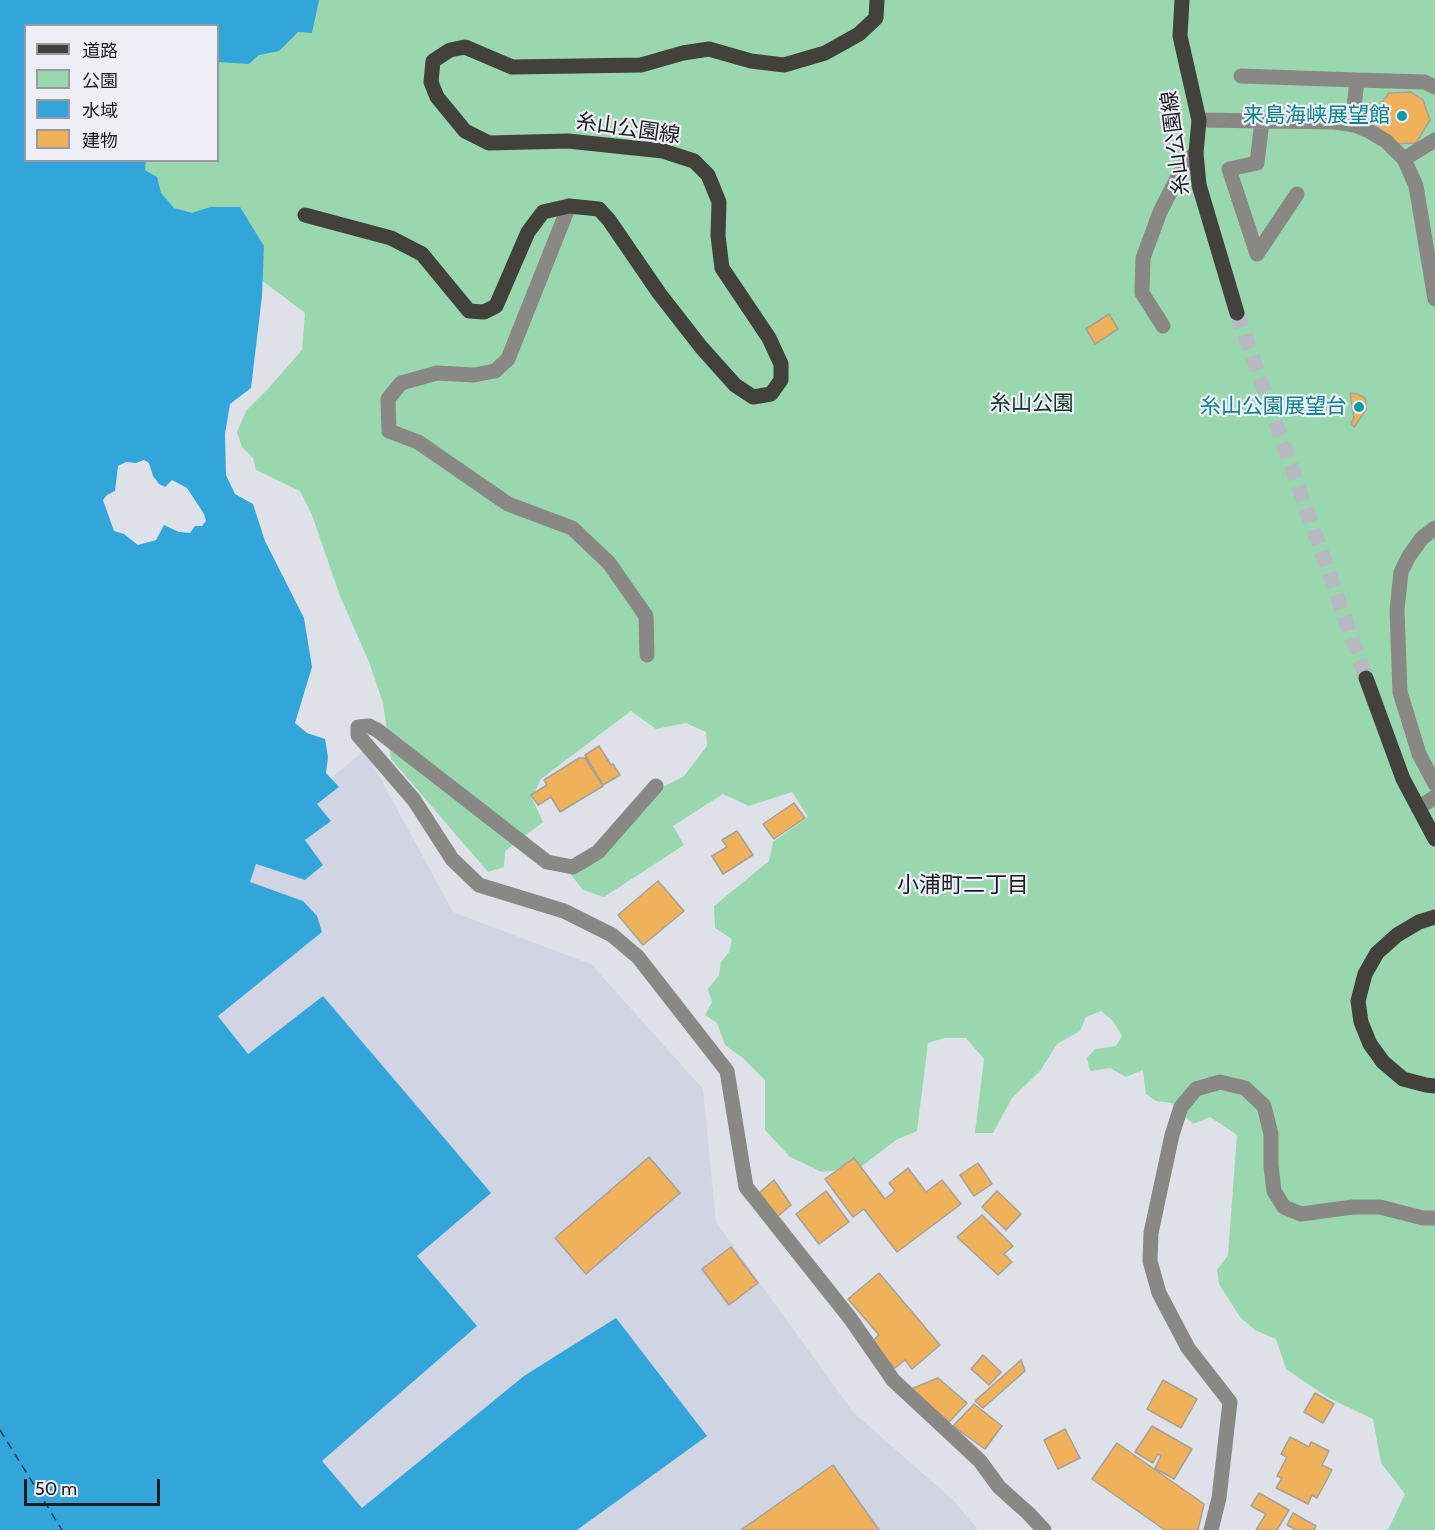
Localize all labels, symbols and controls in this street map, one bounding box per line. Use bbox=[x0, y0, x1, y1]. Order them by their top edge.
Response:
legend bbox=[24, 24, 219, 162]
text: 道路 bbox=[82, 40, 118, 62]
text: 公園 bbox=[82, 70, 118, 92]
street label: 糸山公園線 bbox=[1157, 89, 1195, 197]
text: 水域 bbox=[82, 100, 118, 122]
place label: 来島海峡展望館 bbox=[1243, 103, 1390, 129]
street label: 糸山公園線 bbox=[574, 109, 682, 149]
marker: 来島海峡展望館 bbox=[1395, 109, 1409, 123]
text: 建物 bbox=[82, 130, 118, 152]
park label: 糸山公園 bbox=[990, 391, 1074, 417]
place label: 糸山公園展望台 bbox=[1200, 394, 1347, 420]
marker: 糸山公園展望台 bbox=[1352, 400, 1366, 414]
district label: 小浦町二丁目 bbox=[897, 873, 1029, 899]
scale bar bbox=[27, 1467, 164, 1505]
text: 50 m bbox=[35, 1478, 77, 1500]

